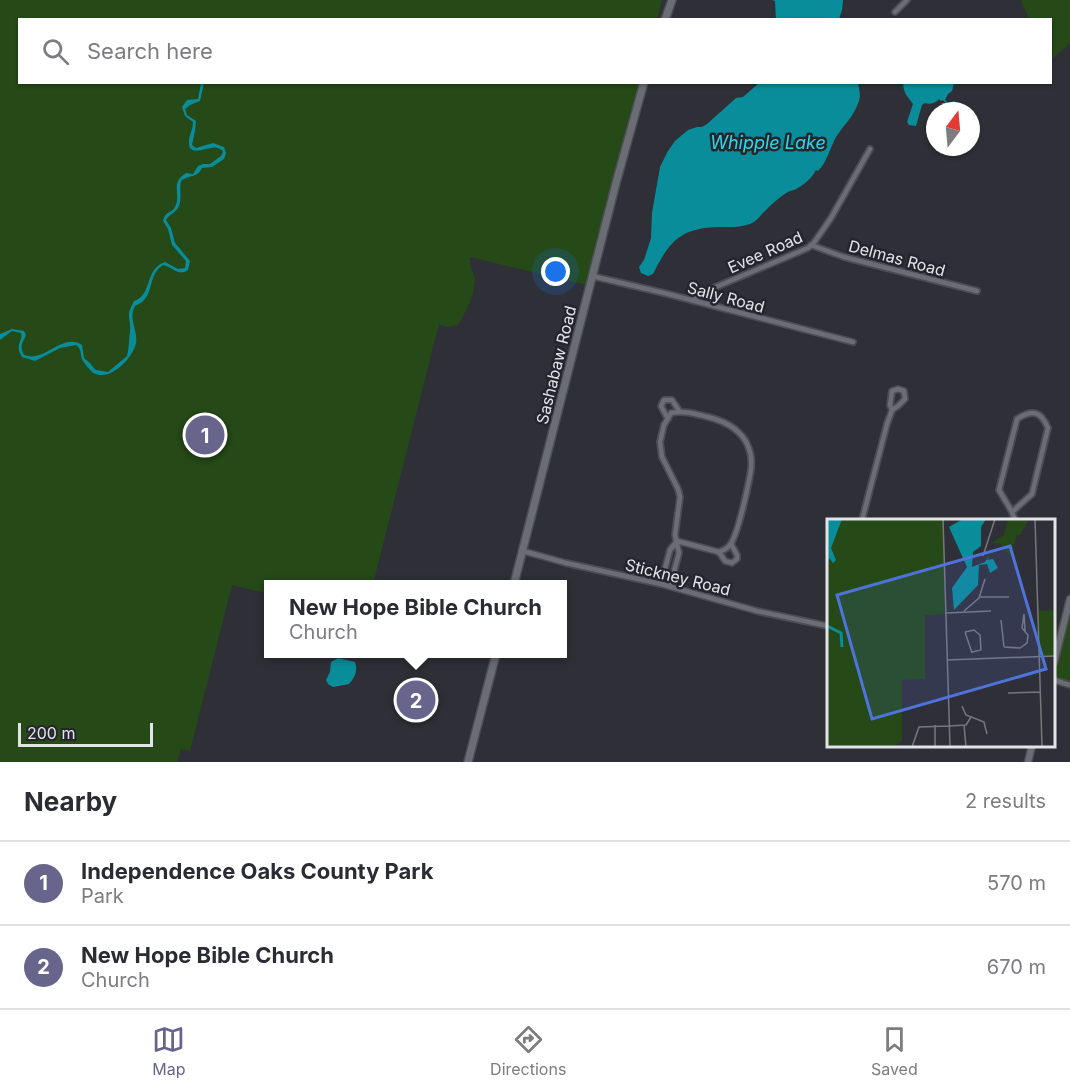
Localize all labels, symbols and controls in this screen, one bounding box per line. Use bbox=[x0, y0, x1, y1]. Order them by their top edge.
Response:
search box bbox=[18, 18, 1052, 84]
icon: search bbox=[39, 35, 72, 68]
text: Search here bbox=[87, 38, 213, 64]
north arrow bbox=[926, 102, 980, 156]
water label: Whipple Lake bbox=[710, 132, 826, 153]
street label: Evee Road bbox=[724, 227, 806, 277]
street label: Delmas Road bbox=[846, 235, 948, 281]
your location bbox=[541, 257, 570, 286]
street label: Sally Road bbox=[685, 277, 767, 317]
street label: Sashabaw Road bbox=[532, 304, 580, 426]
pin: 1 bbox=[186, 412, 224, 458]
inset map bbox=[827, 519, 1055, 747]
street label: Stickney Road bbox=[623, 554, 733, 600]
popup bbox=[264, 580, 567, 658]
text: New Hope Bible Church bbox=[289, 594, 542, 620]
text: Church bbox=[289, 620, 358, 644]
pin: 2 bbox=[396, 678, 436, 722]
scale bar bbox=[18, 720, 153, 748]
text: 200 m bbox=[27, 723, 75, 743]
text: Nearby bbox=[24, 786, 117, 817]
text: 2 results bbox=[965, 789, 1046, 813]
text: Independence Oaks County Park bbox=[81, 858, 433, 884]
text: 1 bbox=[39, 871, 48, 895]
text: 570 m bbox=[987, 871, 1046, 895]
text: Park bbox=[81, 884, 124, 908]
text: New Hope Bible Church bbox=[81, 942, 334, 968]
text: 2 bbox=[37, 955, 50, 979]
text: 670 m bbox=[987, 955, 1046, 979]
text: Church bbox=[81, 968, 150, 992]
tab: Map bbox=[152, 1023, 186, 1079]
tab: Directions bbox=[490, 1023, 566, 1079]
tab: Saved bbox=[871, 1023, 918, 1079]

